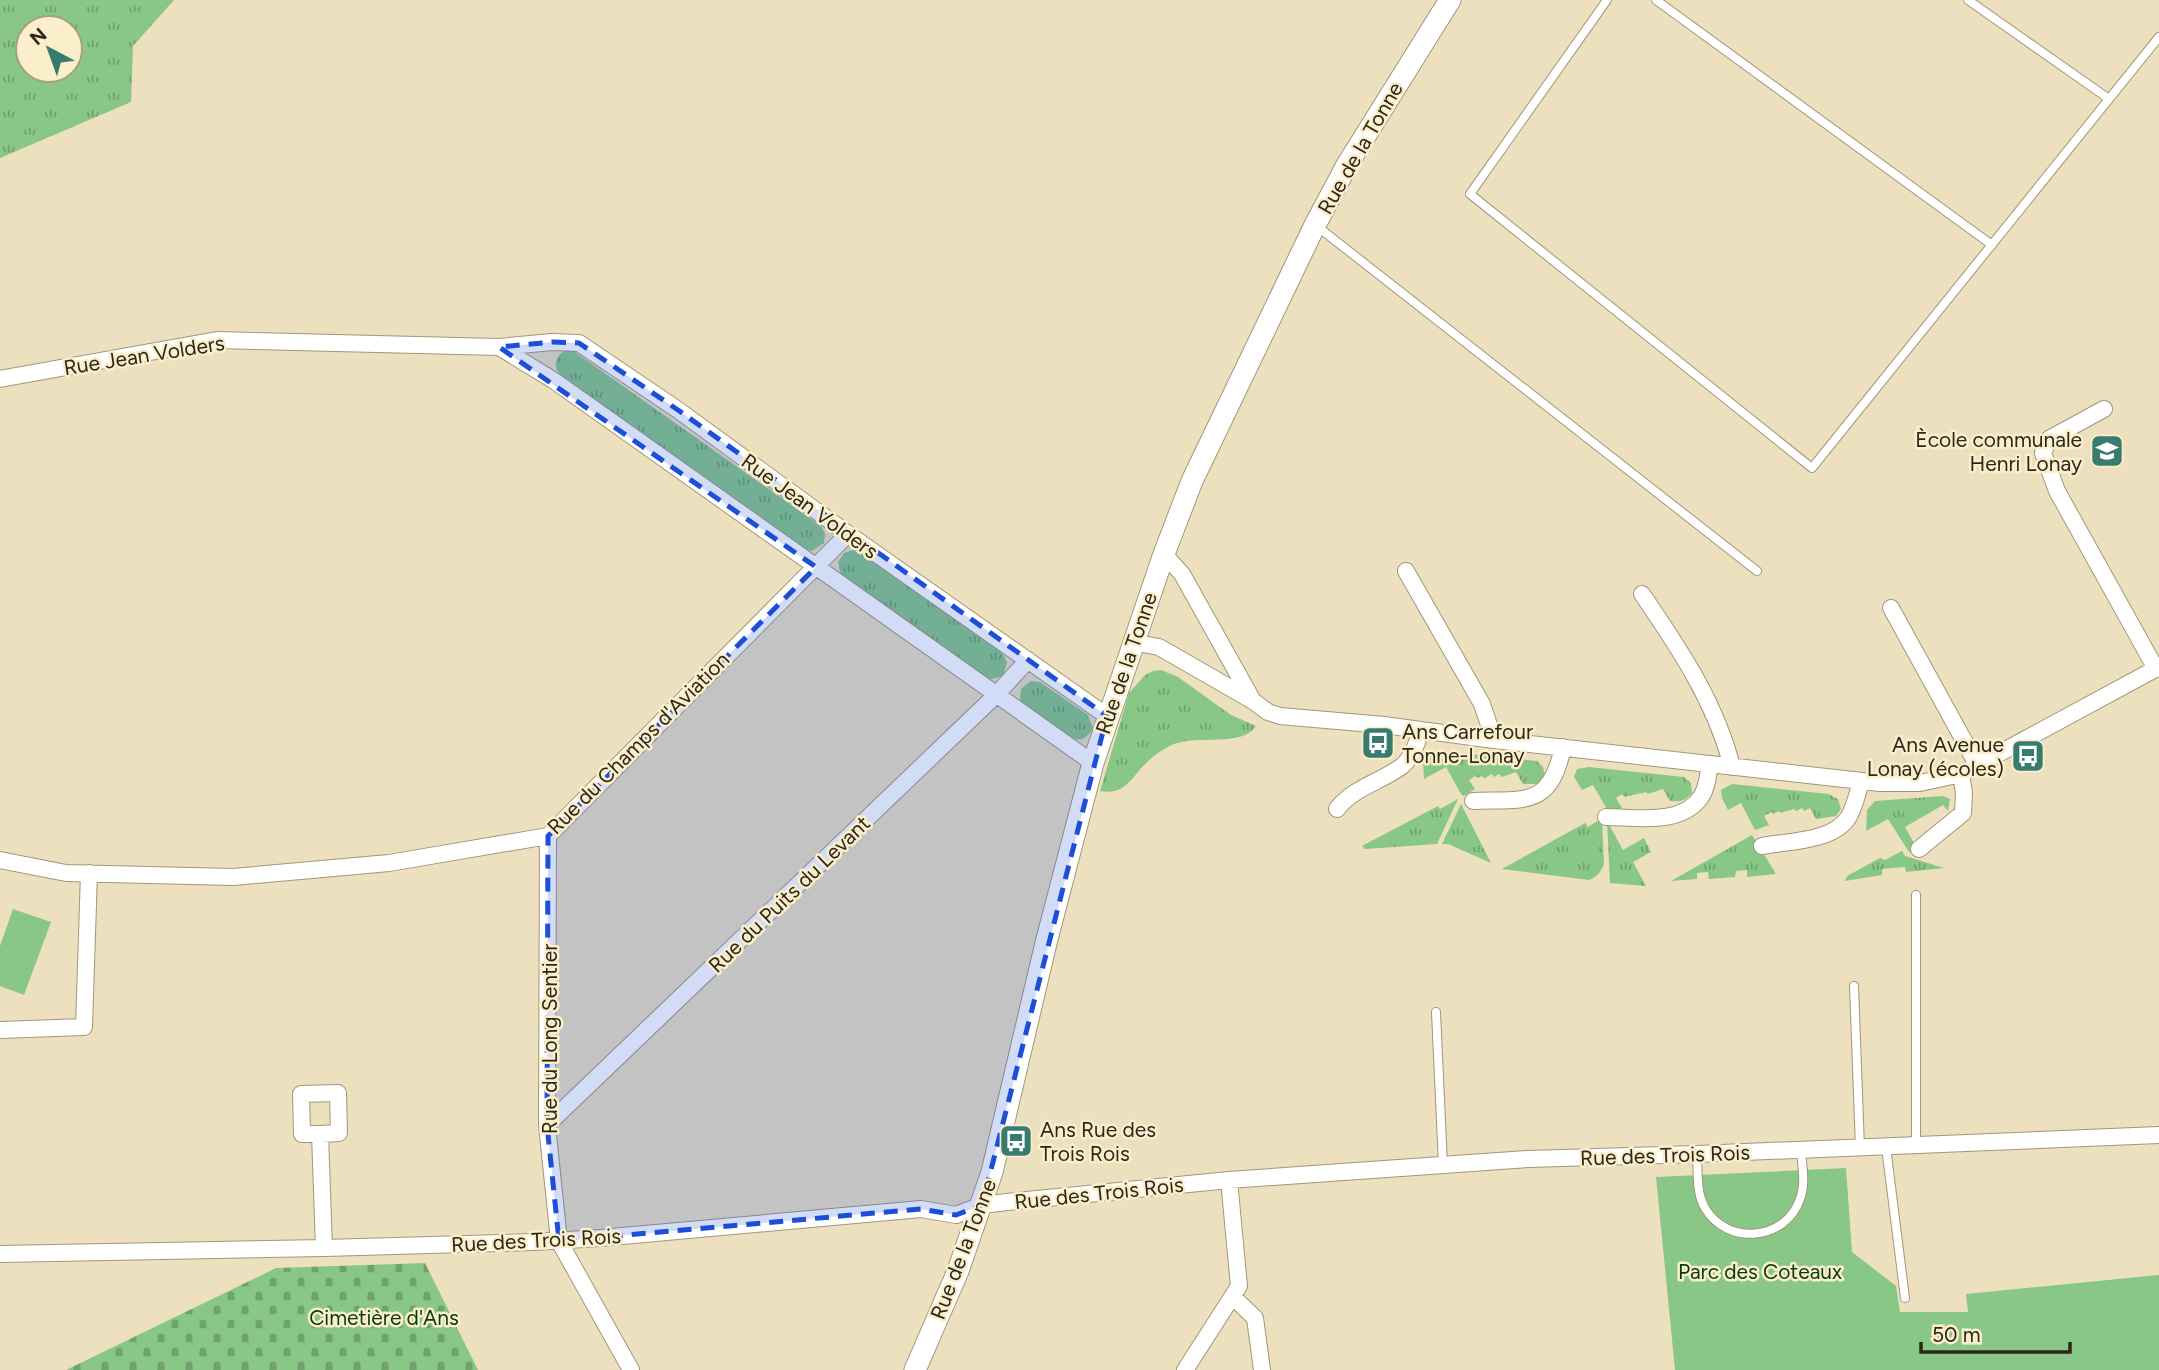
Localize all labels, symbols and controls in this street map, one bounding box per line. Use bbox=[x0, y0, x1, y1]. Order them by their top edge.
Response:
north arrow bbox=[14, 14, 84, 84]
text: N bbox=[25, 23, 51, 50]
street label: Rue de la Tonne bbox=[1312, 78, 1408, 218]
street label: Rue Jean Volders bbox=[62, 330, 226, 380]
place label: Ècole communale Henri Lonay bbox=[1915, 427, 2082, 476]
school or university icon: Ècole communale Henri Lonay bbox=[2088, 432, 2126, 470]
street label: Rue Jean Volders bbox=[737, 448, 883, 564]
street label: Rue de la Tonne bbox=[1090, 589, 1162, 737]
street label: Rue du Champs d'Aviation bbox=[542, 647, 734, 839]
place label: Ans Carrefour Tonne-Lonay bbox=[1402, 719, 1533, 768]
bus stop icon: Ans Carrefour Tonne-Lonay bbox=[1359, 724, 1397, 762]
place label: Ans Avenue Lonay (écoles) bbox=[1867, 732, 2004, 781]
bus stop icon: Ans Avenue Lonay (écoles) bbox=[2009, 737, 2047, 775]
street label: Rue du Puits du Levant bbox=[703, 810, 875, 978]
street label: Rue du Long Sentier bbox=[537, 944, 562, 1134]
place label: Ans Rue des Trois Rois bbox=[1040, 1117, 1156, 1166]
bus stop icon: Ans Rue des Trois Rois bbox=[997, 1122, 1035, 1160]
street label: Rue des Trois Rois bbox=[1580, 1140, 1750, 1170]
street label: Rue des Trois Rois bbox=[1013, 1172, 1185, 1214]
street label: Rue de la Tonne bbox=[925, 1175, 1001, 1323]
street label: Rue des Trois Rois bbox=[450, 1223, 622, 1257]
park label: Parc des Coteaux bbox=[1678, 1259, 1842, 1284]
park label: Cimetière d'Ans bbox=[309, 1305, 459, 1330]
scale bar bbox=[1921, 1310, 2070, 1354]
text: 50 m bbox=[1932, 1322, 1981, 1347]

